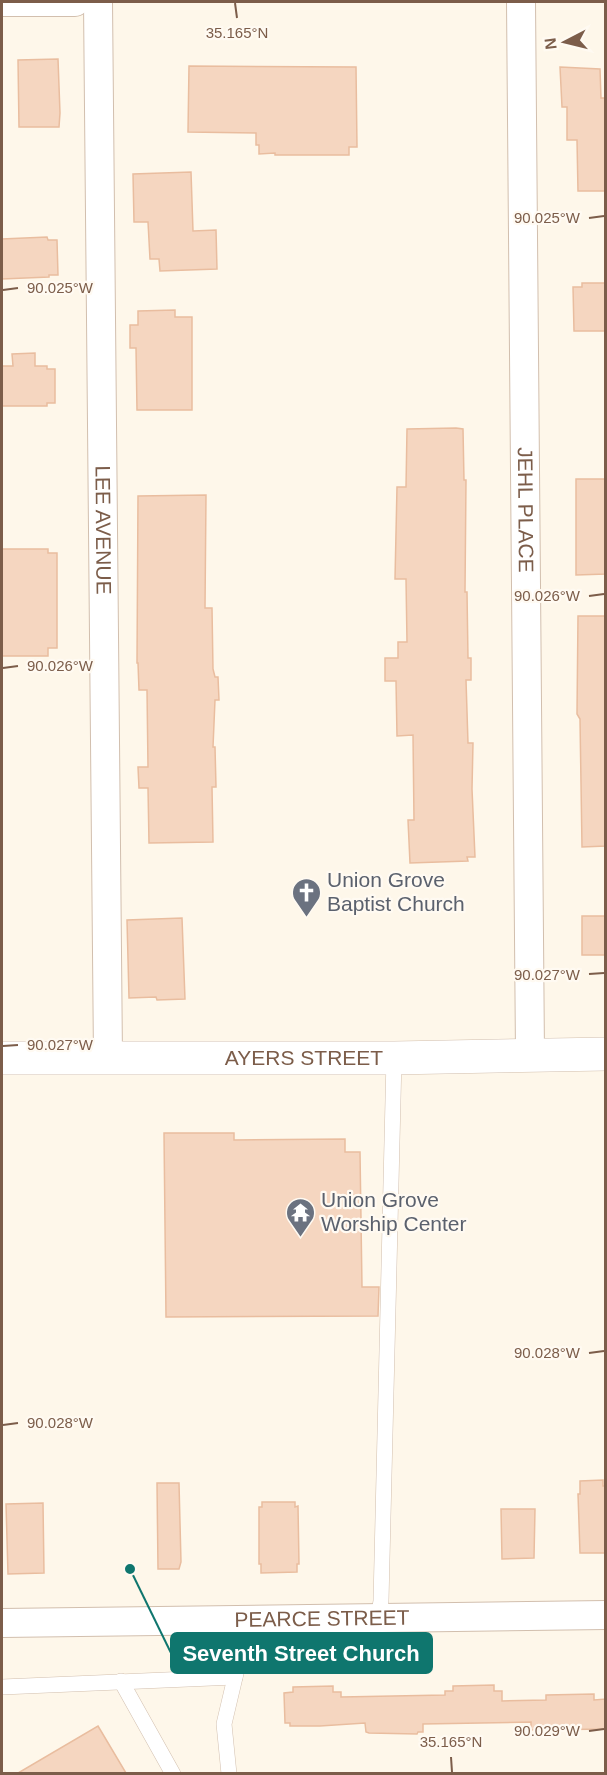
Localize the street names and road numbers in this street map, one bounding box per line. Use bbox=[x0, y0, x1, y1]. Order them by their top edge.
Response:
street label: JEHL PLACE bbox=[514, 447, 538, 573]
street label: LEE AVENUE bbox=[91, 465, 116, 595]
street label: AYERS STREET bbox=[225, 1046, 383, 1069]
street label: PEARCE STREET bbox=[234, 1606, 410, 1631]

